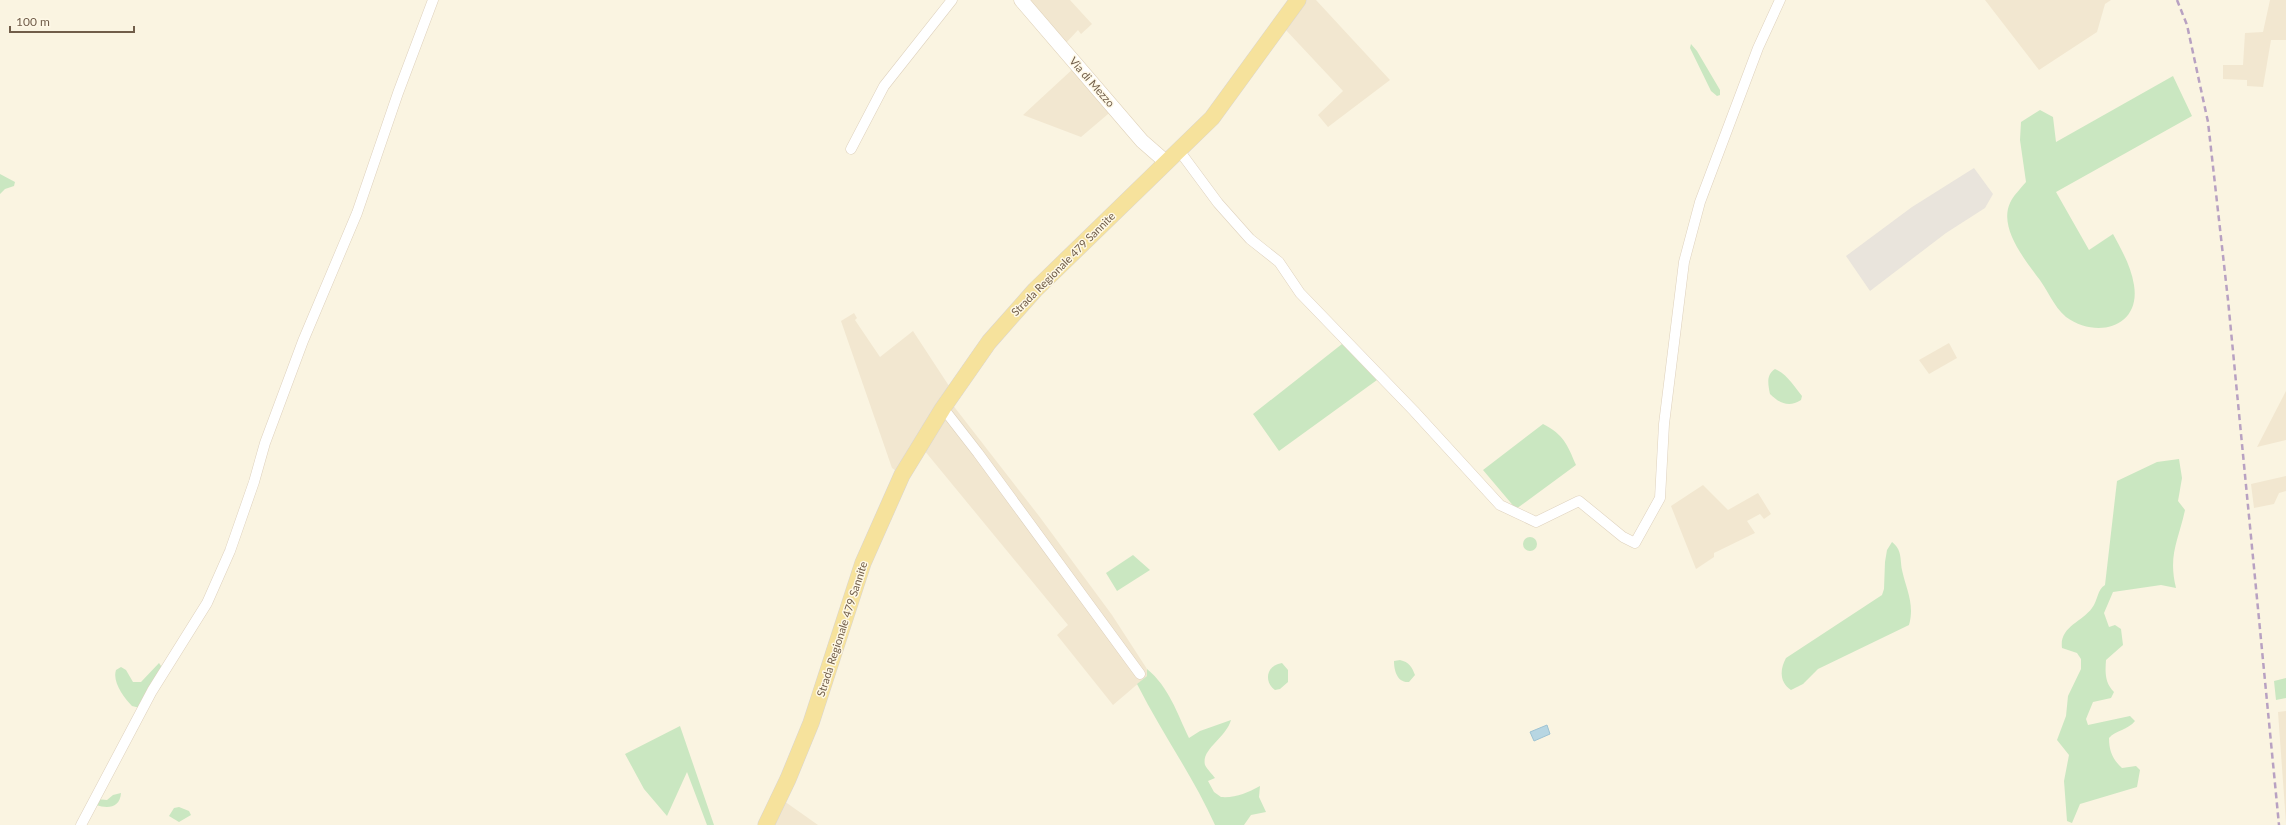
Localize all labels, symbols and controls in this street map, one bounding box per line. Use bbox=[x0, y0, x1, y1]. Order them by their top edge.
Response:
scale bar bbox=[10, 8, 134, 34]
text: 100 m bbox=[16, 14, 50, 29]
street label: Via di Mezzo bbox=[1067, 54, 1118, 109]
street label: Strada Regionale 479 Sannite bbox=[1008, 209, 1117, 318]
street label: Strada Regionale 479 Sannite bbox=[814, 560, 870, 698]

